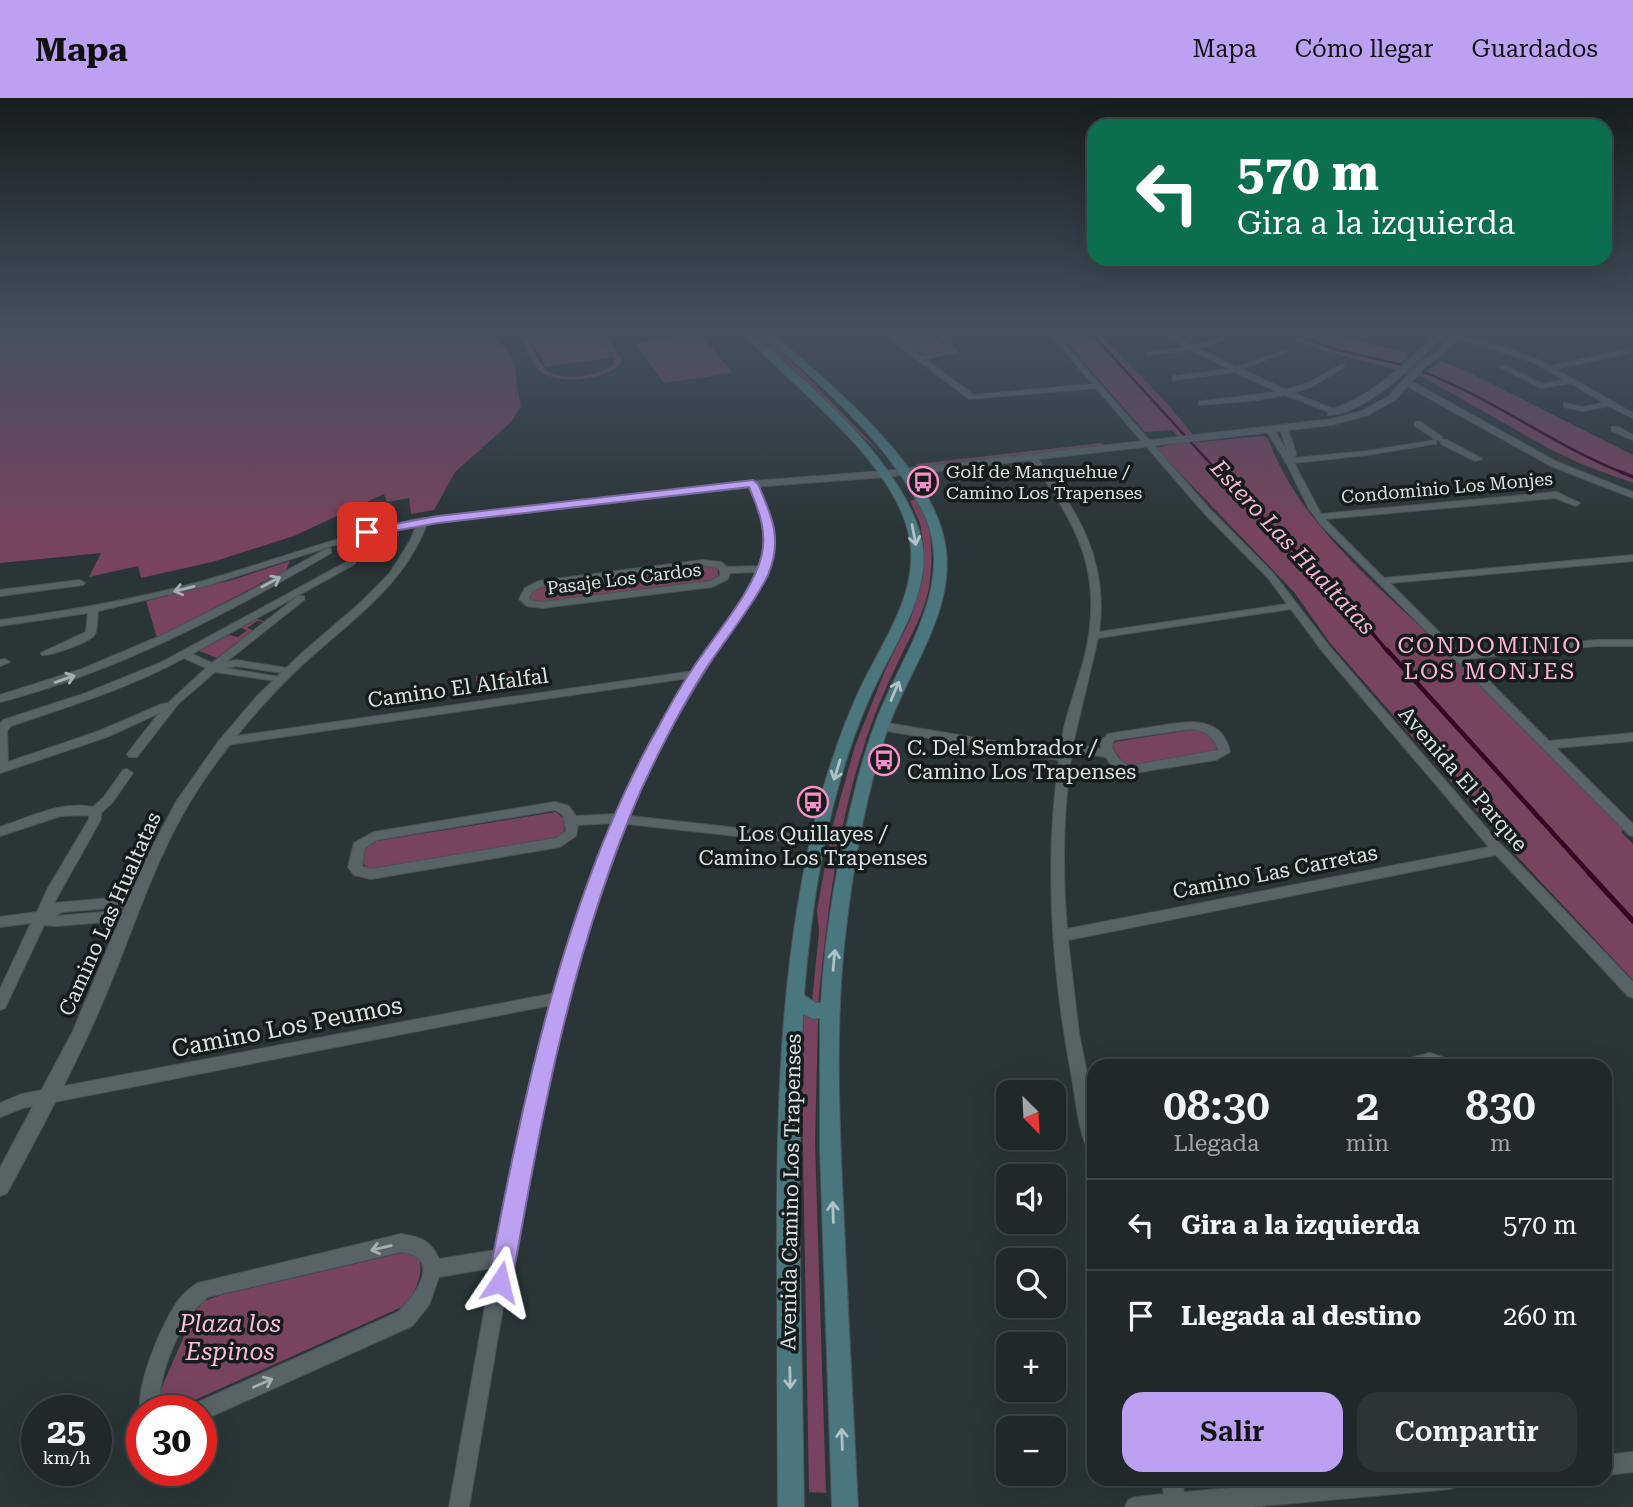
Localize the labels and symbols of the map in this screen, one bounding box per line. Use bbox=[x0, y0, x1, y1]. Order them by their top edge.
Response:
water label: Estero Las Hualtatas bbox=[1204, 454, 1380, 640]
place label: Golf de Manquehue / Camino Los Trapenses bbox=[946, 461, 1142, 503]
bus stop icon: Golf de Manquehue / Camino Los Trapenses bbox=[906, 465, 940, 499]
street label: Condominio Los Monjes bbox=[1340, 468, 1554, 507]
pin bbox=[337, 502, 397, 562]
one-way arrow bbox=[908, 523, 921, 546]
street label: Pasaje Los Cardos bbox=[546, 559, 702, 598]
one-way arrow bbox=[260, 575, 280, 589]
one-way arrow bbox=[173, 583, 196, 596]
district label: CONDOMINIO LOS MONJES bbox=[1397, 632, 1583, 685]
street label: Camino El Alfalfal bbox=[366, 663, 550, 713]
one-way arrow bbox=[54, 672, 76, 684]
one-way arrow bbox=[889, 681, 902, 702]
street label: Avenida El Parque bbox=[1394, 702, 1532, 856]
place label: C. Del Sembrador / Camino Los Trapenses bbox=[907, 736, 1136, 784]
bus stop icon: C. Del Sembrador / Camino Los Trapenses bbox=[867, 743, 901, 777]
one-way arrow bbox=[829, 759, 842, 781]
bus stop icon: Los Quillayes / Camino Los Trapenses bbox=[796, 785, 830, 819]
street label: Camino Las Hualtatas bbox=[54, 808, 166, 1019]
place label: Los Quillayes / Camino Los Trapenses bbox=[698, 822, 928, 870]
street label: Camino Las Carretas bbox=[1171, 840, 1379, 904]
one-way arrow bbox=[828, 949, 841, 971]
street label: Camino Los Peumos bbox=[169, 991, 405, 1063]
street label: Avenida Camino Los Trapenses bbox=[776, 1033, 806, 1351]
north arrow bbox=[996, 1080, 1066, 1150]
one-way arrow bbox=[826, 1200, 839, 1223]
one-way arrow bbox=[370, 1241, 393, 1255]
position arrow bbox=[463, 1245, 537, 1319]
park label: Plaza los Espinos bbox=[178, 1310, 281, 1366]
one-way arrow bbox=[783, 1366, 796, 1389]
one-way arrow bbox=[252, 1376, 274, 1389]
speed limit sign: 30 bbox=[126, 1395, 217, 1486]
one-way arrow bbox=[835, 1428, 848, 1451]

